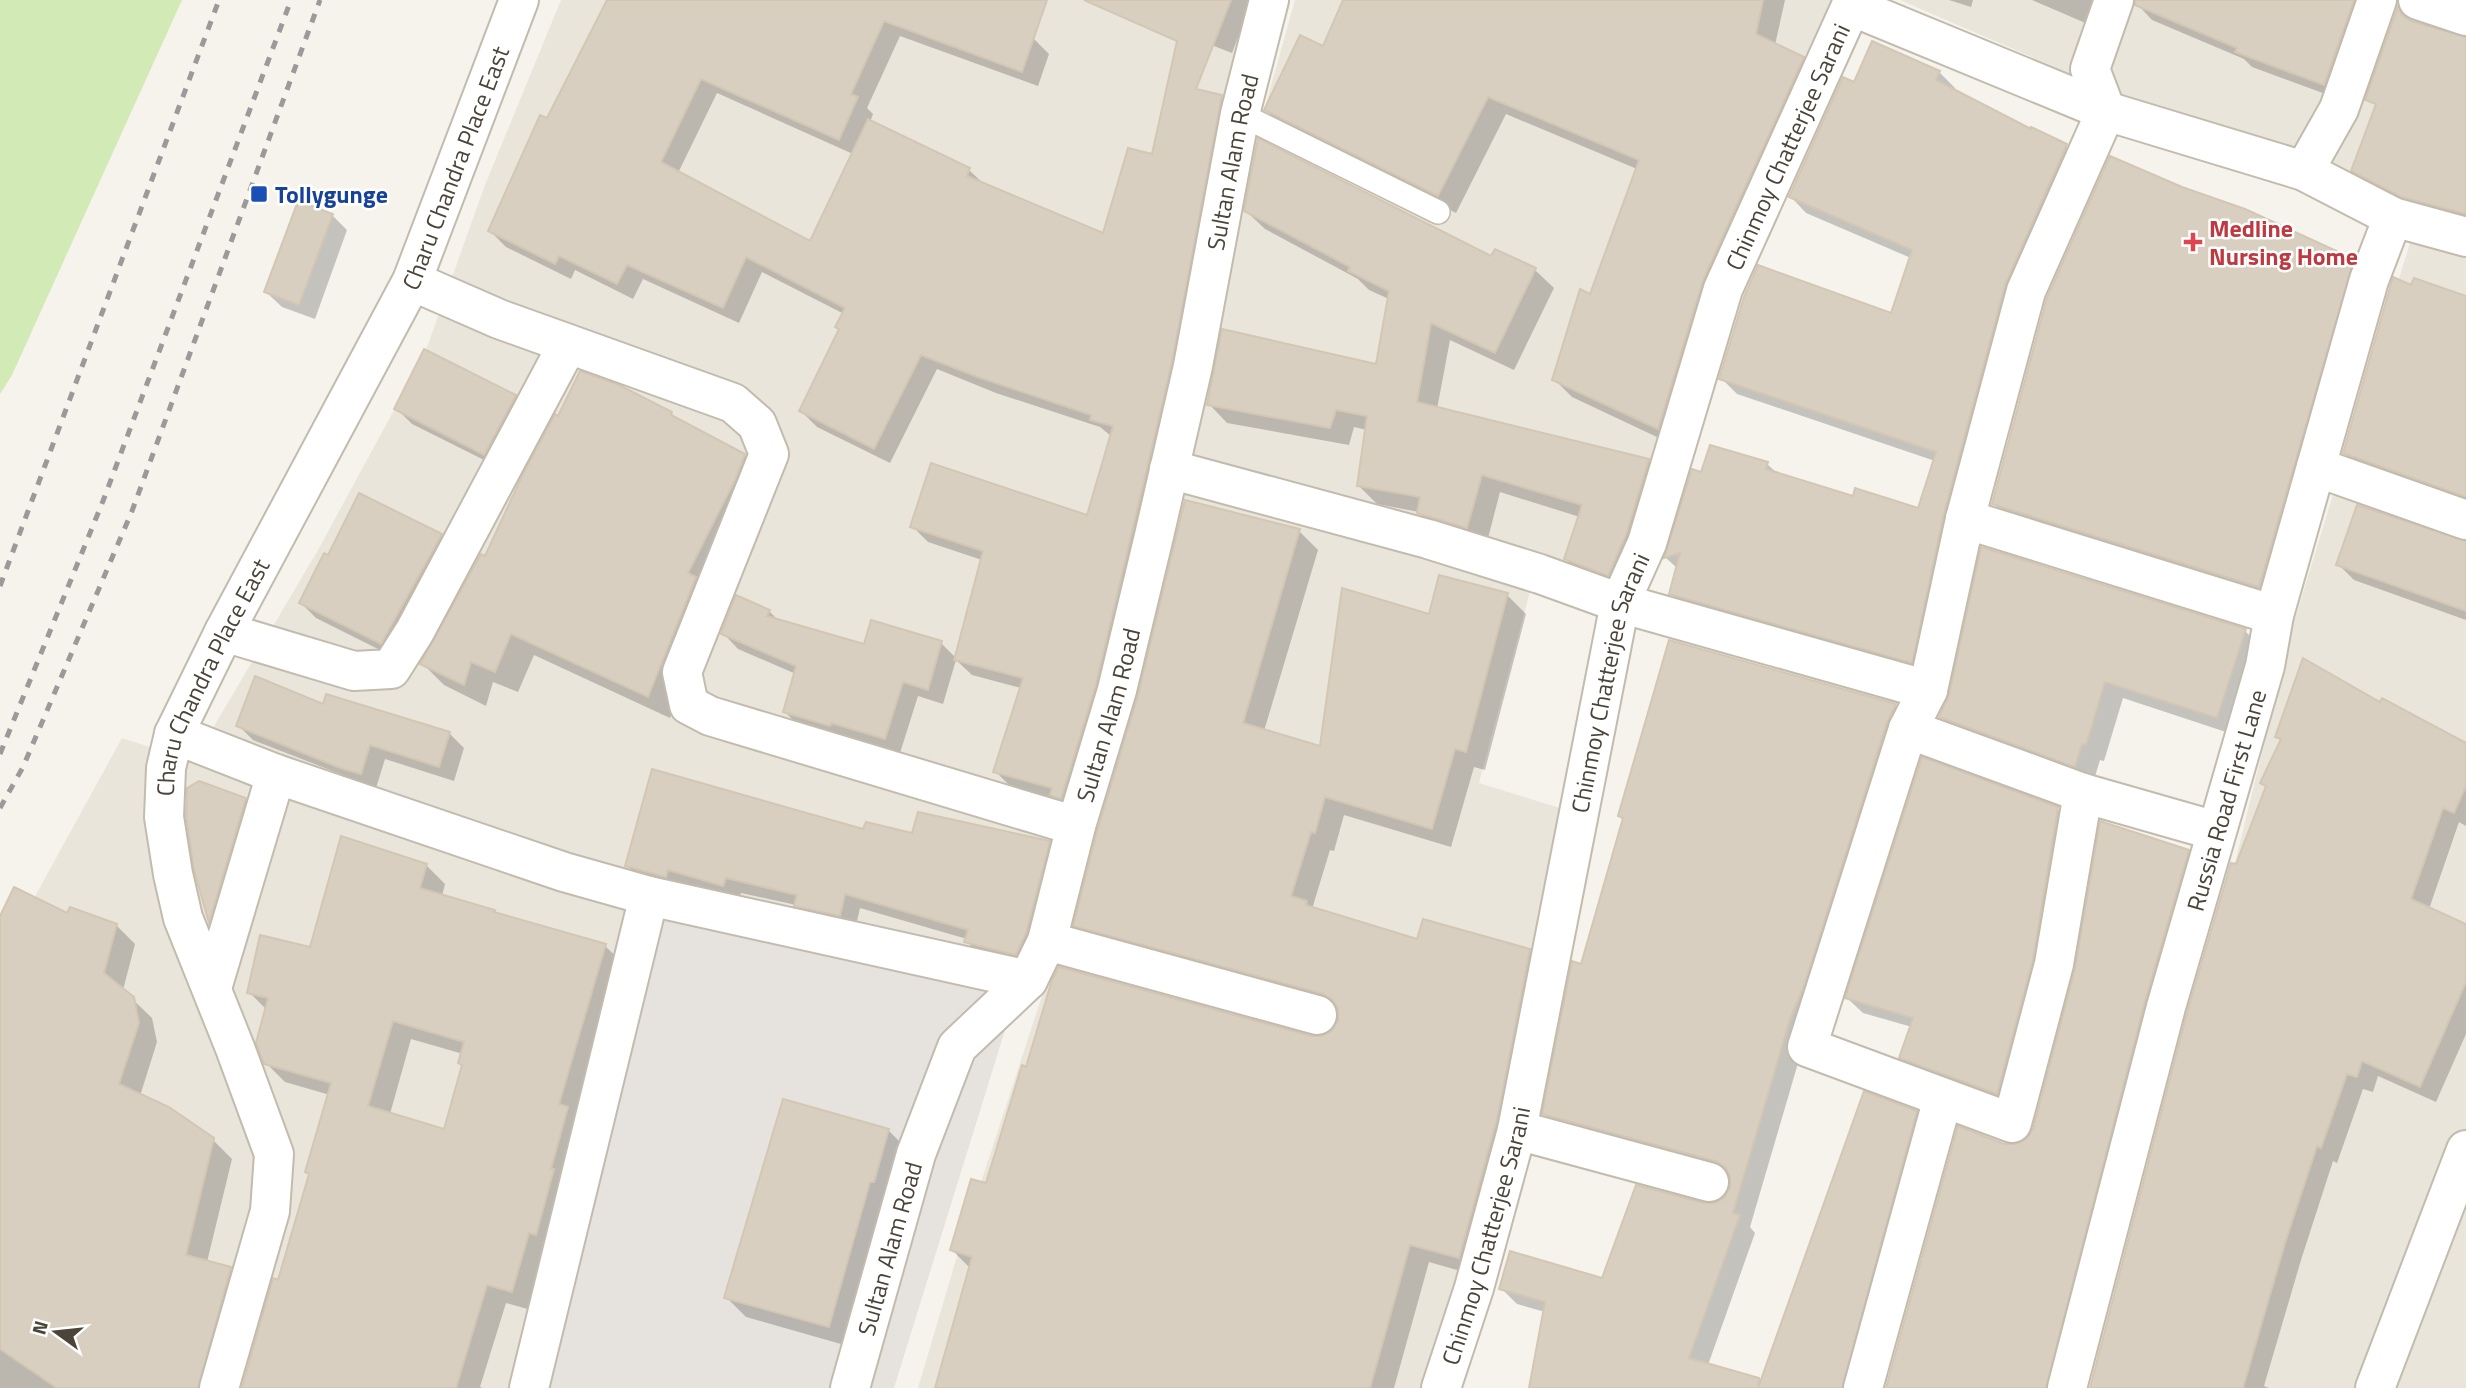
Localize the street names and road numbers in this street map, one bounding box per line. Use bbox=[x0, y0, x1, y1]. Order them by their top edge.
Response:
street label: Chinmoy Chatterjee Sarani bbox=[1716, 18, 1859, 276]
street label: Charu Chandra Place East bbox=[392, 40, 518, 296]
street label: Sultan Alam Road bbox=[1197, 70, 1268, 253]
street label: Chinmoy Chatterjee Sarani bbox=[1561, 547, 1658, 816]
street label: Charu Chandra Place East bbox=[147, 551, 279, 797]
street label: Sultan Alam Road bbox=[1066, 624, 1149, 806]
street label: Russia Road First Lane bbox=[2177, 685, 2275, 915]
street label: Chinmoy Chatterjee Sarani bbox=[1432, 1103, 1539, 1369]
street label: Sultan Alam Road bbox=[848, 1157, 931, 1340]

